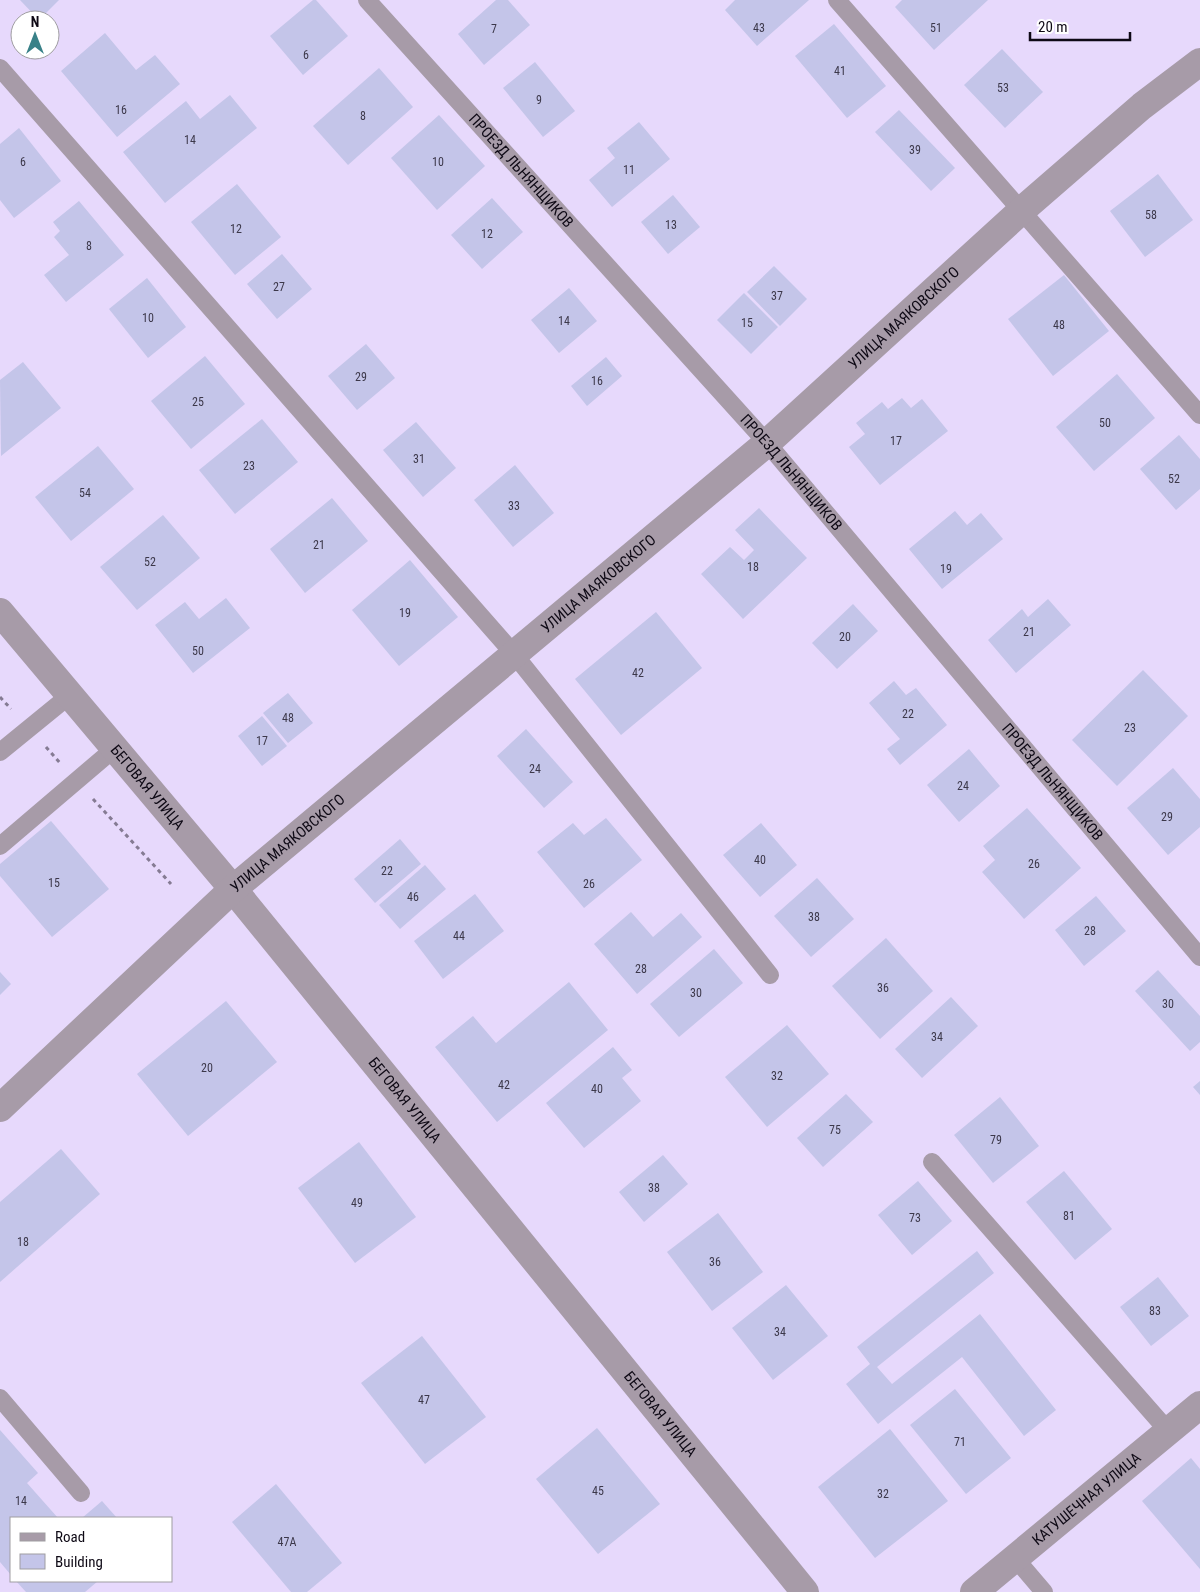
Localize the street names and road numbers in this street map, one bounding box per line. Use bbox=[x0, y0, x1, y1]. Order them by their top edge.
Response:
street label: ПРОЕЗД ЛЬНЯНЩИКОВ bbox=[465, 110, 577, 231]
street label: УЛИЦА МАЯКОВСКОГО bbox=[845, 263, 963, 373]
street label: ПРОЕЗД ЛЬНЯНЩИКОВ bbox=[737, 411, 846, 534]
street label: УЛИЦА МАЯКОВСКОГО bbox=[538, 531, 659, 637]
street label: ПРОЕЗД ЛЬНЯНЩИКОВ bbox=[998, 720, 1107, 844]
street label: БЕГОВАЯ УЛИЦА bbox=[107, 741, 188, 834]
street label: УЛИЦА МАЯКОВСКОГО bbox=[227, 790, 349, 896]
street label: БЕГОВАЯ УЛИЦА bbox=[365, 1054, 445, 1147]
street label: БЕГОВАЯ УЛИЦА bbox=[620, 1368, 701, 1461]
street label: КАТУШЕЧНАЯ УЛИЦА bbox=[1028, 1449, 1145, 1549]

